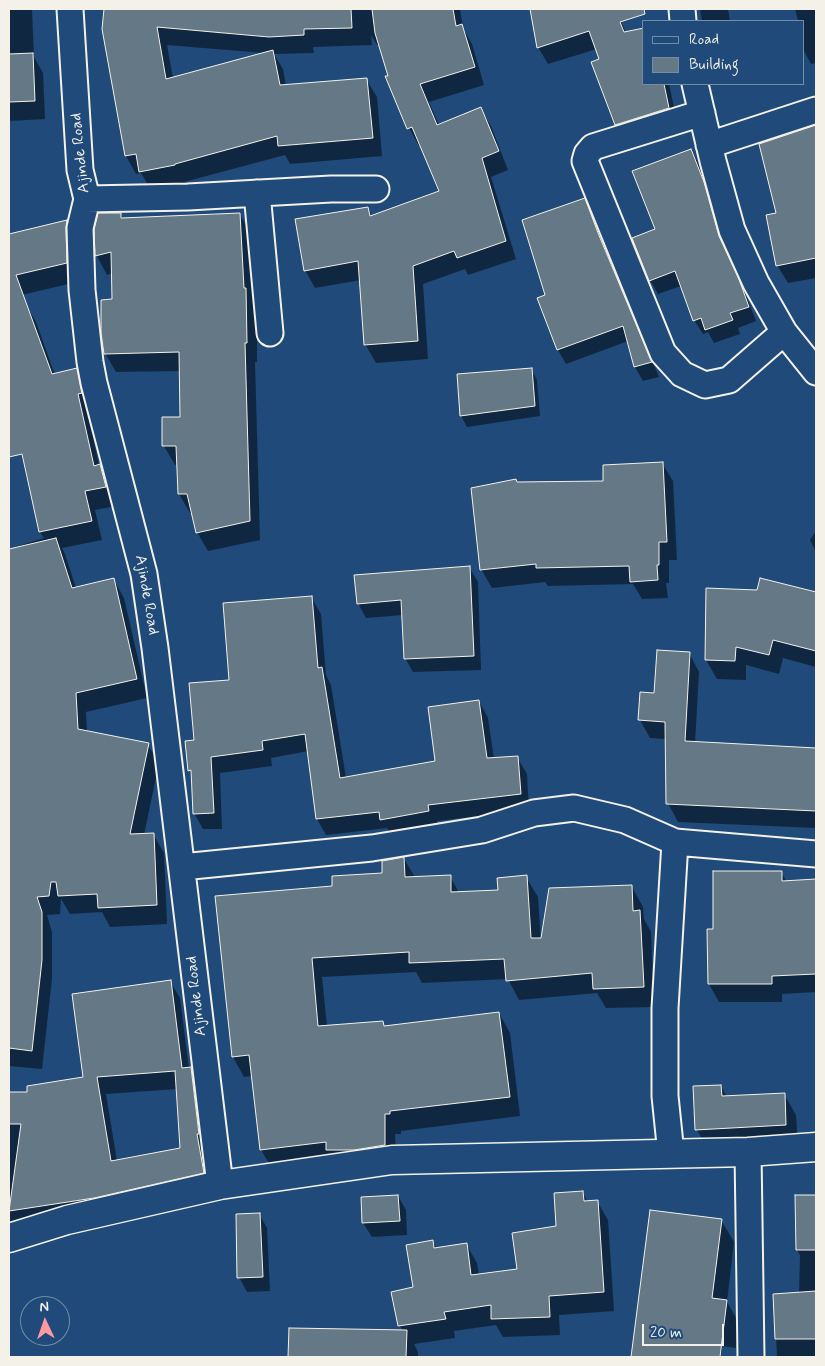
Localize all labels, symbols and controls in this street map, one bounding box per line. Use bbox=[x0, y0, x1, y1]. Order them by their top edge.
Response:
legend bbox=[642, 20, 805, 85]
text: Road bbox=[689, 30, 719, 50]
text: Building bbox=[689, 55, 739, 75]
street label: Ajinde Road bbox=[67, 112, 95, 194]
street label: Ajinde Road bbox=[130, 554, 162, 636]
street label: Ajinde Road bbox=[183, 955, 211, 1037]
north arrow bbox=[20, 1296, 70, 1346]
text: N bbox=[39, 1298, 49, 1316]
scale bar bbox=[645, 1314, 728, 1346]
text: 20 m bbox=[650, 1323, 682, 1343]

